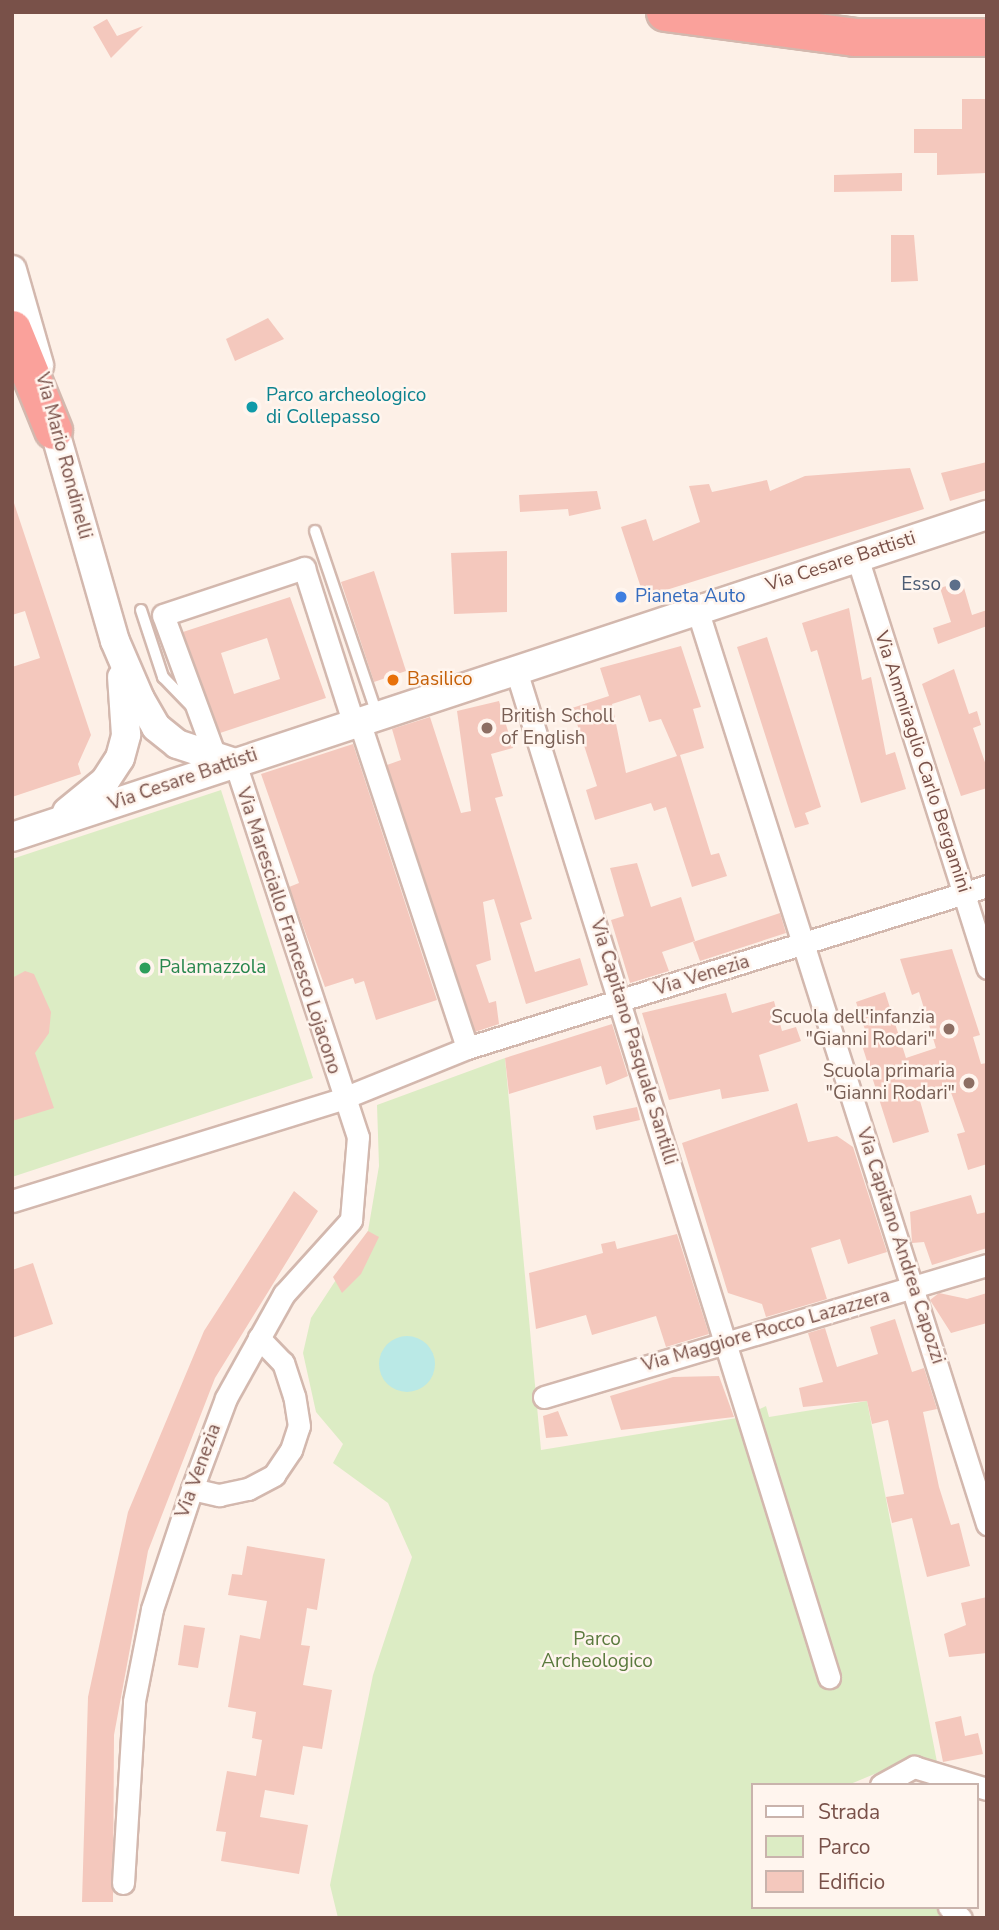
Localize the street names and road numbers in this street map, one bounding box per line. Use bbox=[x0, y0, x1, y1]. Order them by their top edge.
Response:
street label: Via Mario Rondinelli bbox=[30, 370, 96, 542]
street label: Via Cesare Battisti bbox=[763, 527, 919, 597]
street label: Via Ammiraglio Carlo Bergamini bbox=[869, 628, 975, 896]
street label: Via Cesare Battisti bbox=[106, 744, 260, 816]
street label: Via Maresciallo Francesco Lojacono bbox=[231, 785, 345, 1077]
street label: Via Capitano Pasquale Santilli bbox=[585, 916, 681, 1168]
street label: Via Venezia bbox=[651, 951, 753, 1001]
street label: Via Capitano Andrea Capozzi bbox=[851, 1125, 949, 1367]
street label: Via Maggiore Rocco Lazazzera bbox=[639, 1285, 893, 1377]
street label: Via Venezia bbox=[171, 1421, 227, 1521]

